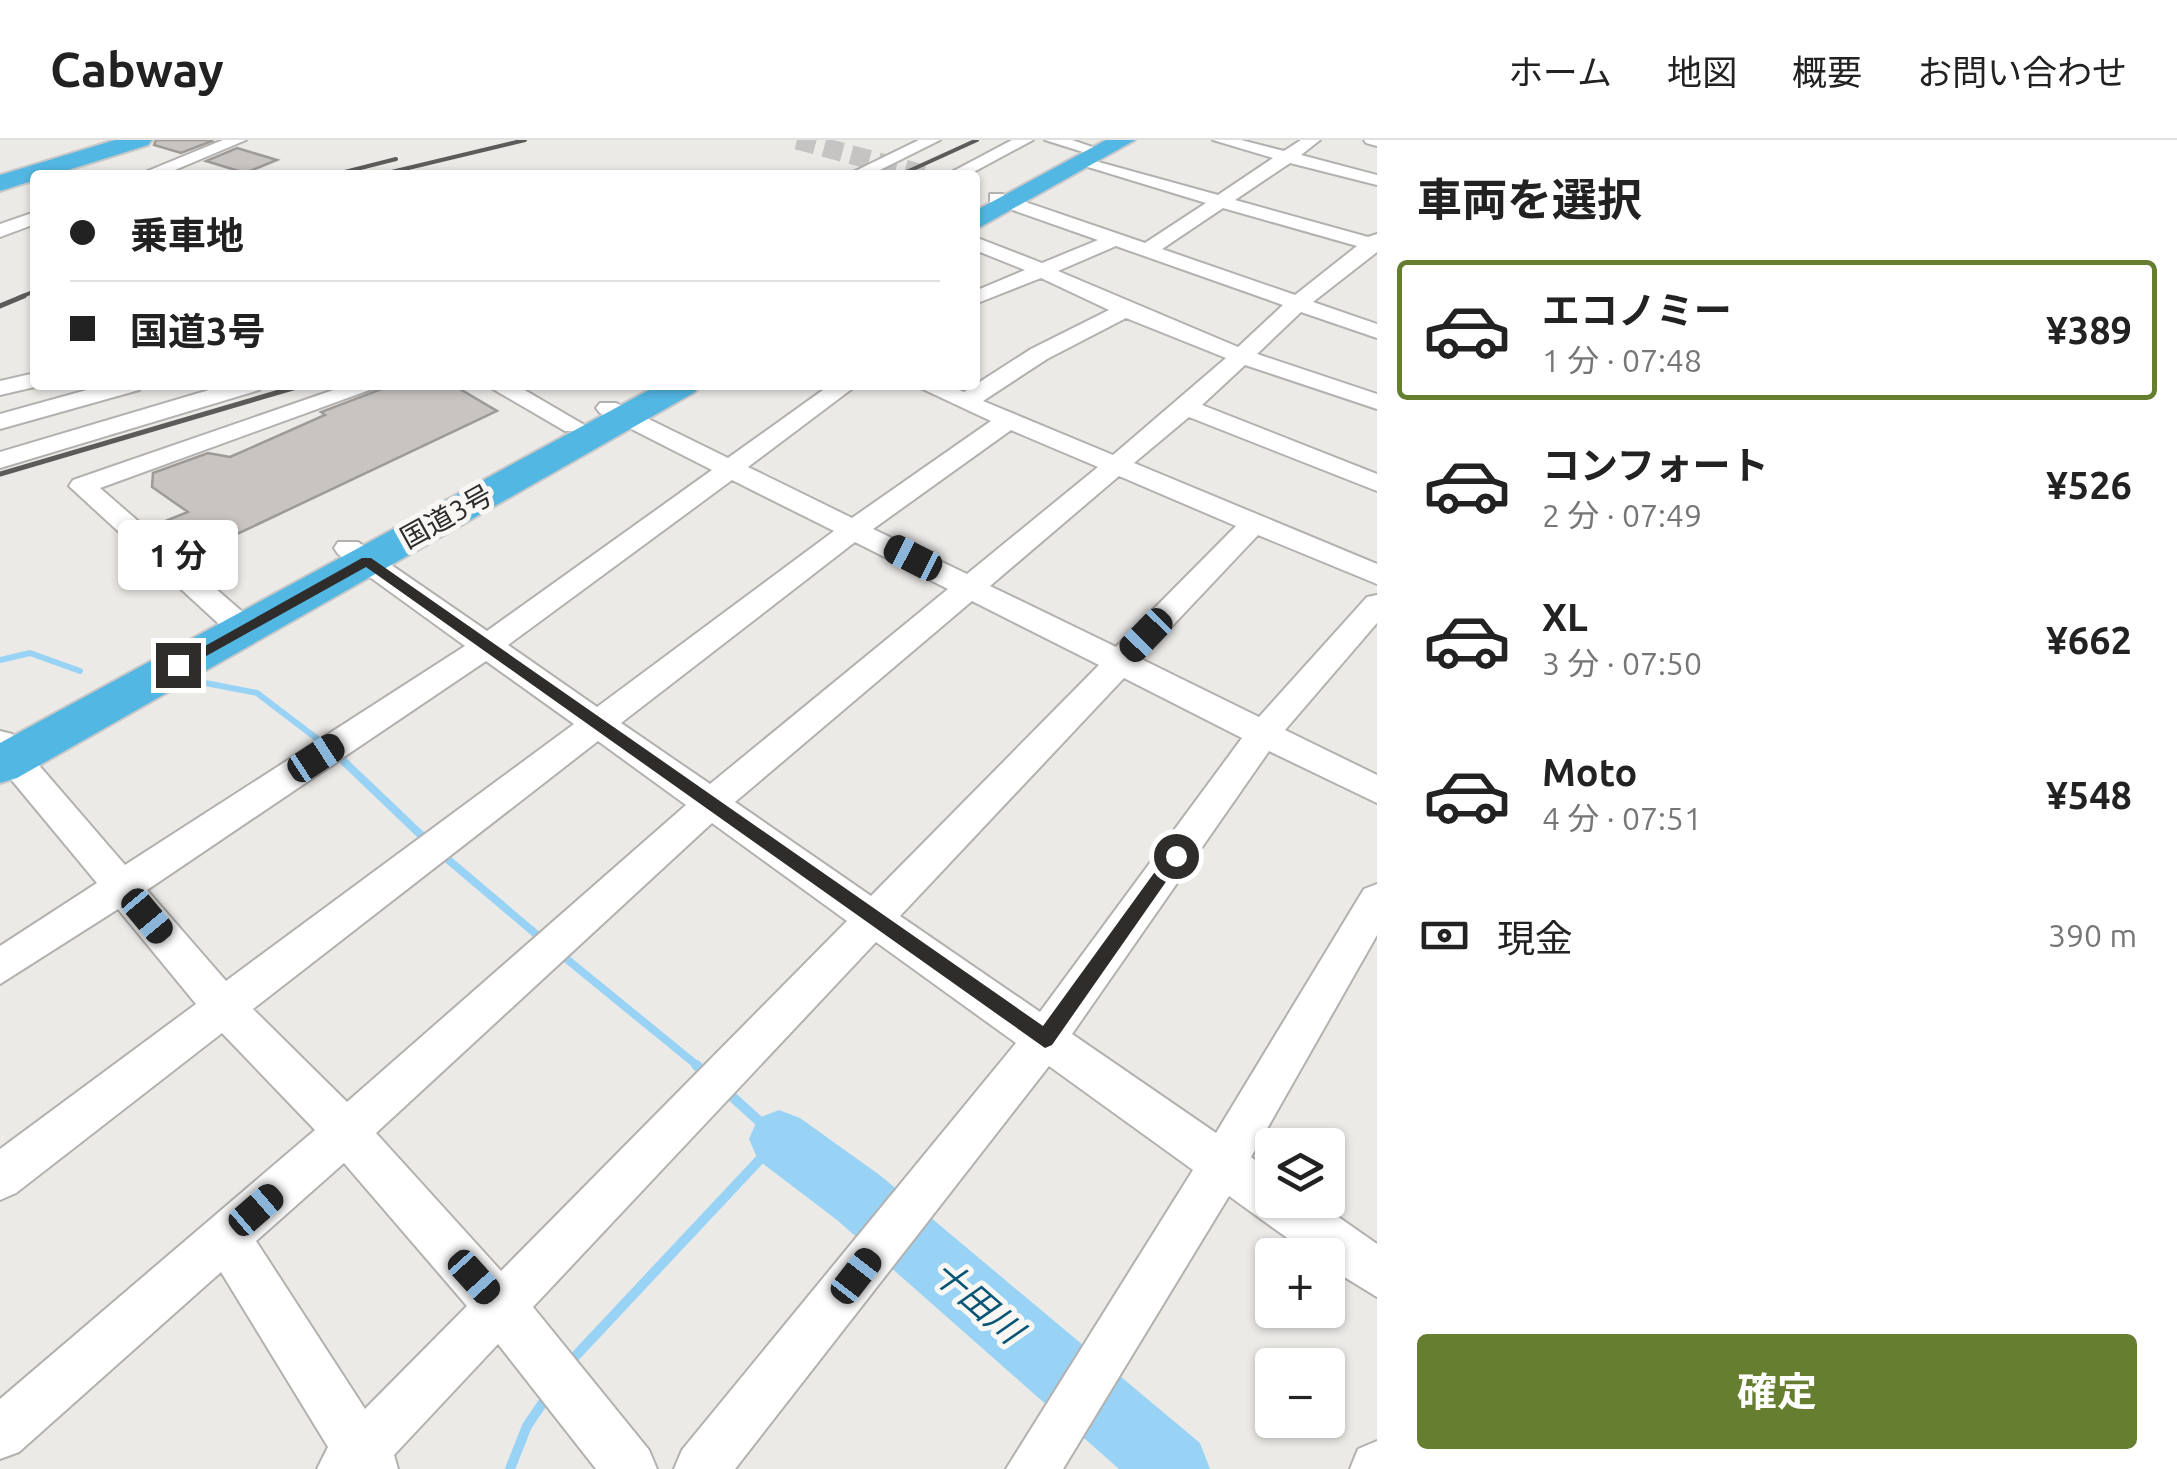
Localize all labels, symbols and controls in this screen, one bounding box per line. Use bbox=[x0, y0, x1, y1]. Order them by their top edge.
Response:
text: Cabway bbox=[50, 42, 224, 96]
text: ホーム bbox=[1508, 52, 1612, 92]
text: 地図 bbox=[1667, 52, 1737, 92]
text: 概要 bbox=[1792, 52, 1862, 92]
text: お問い合わせ bbox=[1917, 52, 2127, 92]
text: 車両を選択 bbox=[1417, 174, 1642, 225]
text: 乗車地 bbox=[130, 214, 244, 256]
icon: car bbox=[1422, 285, 1512, 375]
text: エコノミー bbox=[1542, 289, 1732, 331]
text: ¥389 bbox=[2046, 309, 2132, 351]
text: 国道3号 bbox=[130, 310, 265, 352]
text: 1 分 · 07:48 bbox=[1542, 342, 1702, 378]
icon: car bbox=[1422, 440, 1512, 530]
text: コンフォート bbox=[1542, 444, 1769, 486]
text: ¥526 bbox=[2046, 464, 2132, 506]
street label: 国道3号 bbox=[395, 478, 497, 554]
text: 2 分 · 07:49 bbox=[1542, 497, 1702, 533]
callout: 1 分 bbox=[118, 520, 238, 590]
car bbox=[879, 531, 947, 585]
text: 1 分 bbox=[149, 537, 207, 573]
icon: car bbox=[1422, 595, 1512, 685]
text: XL bbox=[1542, 596, 1588, 638]
car bbox=[1114, 603, 1178, 667]
text: ¥662 bbox=[2046, 619, 2132, 661]
route end bbox=[156, 643, 201, 688]
text: 3 分 · 07:50 bbox=[1542, 645, 1702, 681]
car bbox=[283, 729, 349, 787]
icon: car bbox=[1422, 750, 1512, 840]
text: Moto bbox=[1542, 751, 1637, 793]
text: ¥548 bbox=[2046, 774, 2132, 816]
text: 4 分 · 07:51 bbox=[1542, 800, 1702, 836]
route start bbox=[1154, 834, 1199, 879]
car bbox=[116, 883, 178, 949]
icon: cash bbox=[1417, 908, 1472, 963]
text: 現金 bbox=[1497, 917, 1573, 959]
text: 390 m bbox=[2048, 917, 2137, 953]
map controls bbox=[1255, 1128, 1345, 1438]
button: layers bbox=[1255, 1128, 1345, 1218]
car bbox=[224, 1179, 288, 1241]
button: + bbox=[1255, 1238, 1345, 1328]
car bbox=[826, 1243, 886, 1309]
car bbox=[443, 1245, 505, 1309]
water label: 十田川 bbox=[925, 1251, 1034, 1353]
button: 確定 bbox=[1417, 1334, 2137, 1449]
button: − bbox=[1255, 1348, 1345, 1438]

